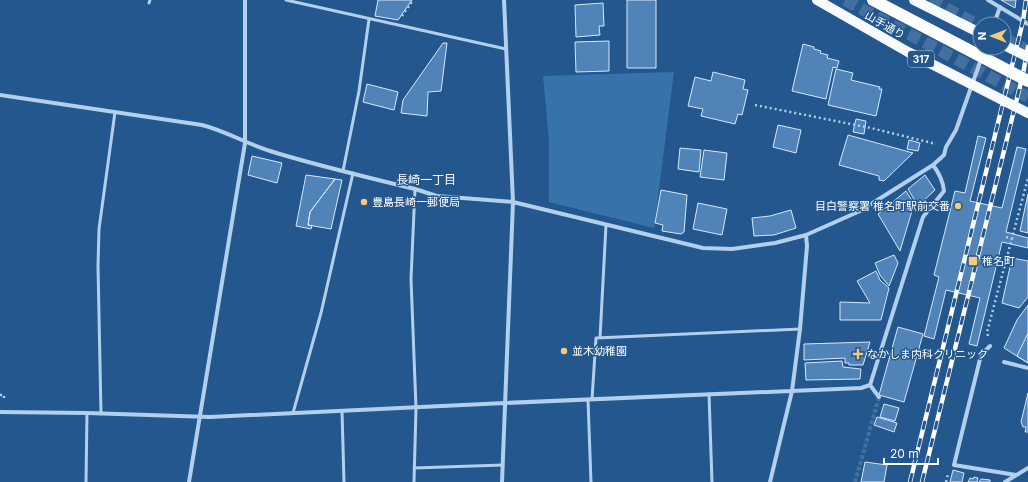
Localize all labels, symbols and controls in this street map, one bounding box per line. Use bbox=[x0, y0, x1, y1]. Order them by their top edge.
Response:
street label: 山手通り bbox=[862, 8, 908, 42]
north arrow bbox=[972, 16, 1012, 56]
text: N bbox=[975, 32, 989, 40]
road number: 317 bbox=[908, 51, 934, 67]
district label: 長崎一丁目 bbox=[396, 172, 456, 187]
place label: 豊島長崎一郵便局 bbox=[372, 195, 460, 209]
marker: 豊島長崎一郵便局 bbox=[359, 197, 369, 207]
place label: 目白警察署 椎名町駅前交番 bbox=[815, 199, 950, 213]
marker: 目白警察署 椎名町駅前交番 bbox=[953, 201, 963, 211]
place label: 椎名町 bbox=[982, 254, 1015, 268]
marker: 椎名町 bbox=[967, 255, 979, 267]
place label: 並木幼稚園 bbox=[572, 344, 627, 358]
marker: 並木幼稚園 bbox=[559, 346, 569, 356]
place label: なかしま内科クリニック bbox=[867, 347, 988, 361]
marker: なかしま内科クリニック bbox=[852, 348, 864, 360]
scale bar bbox=[884, 440, 938, 466]
text: 20 m bbox=[890, 446, 919, 461]

